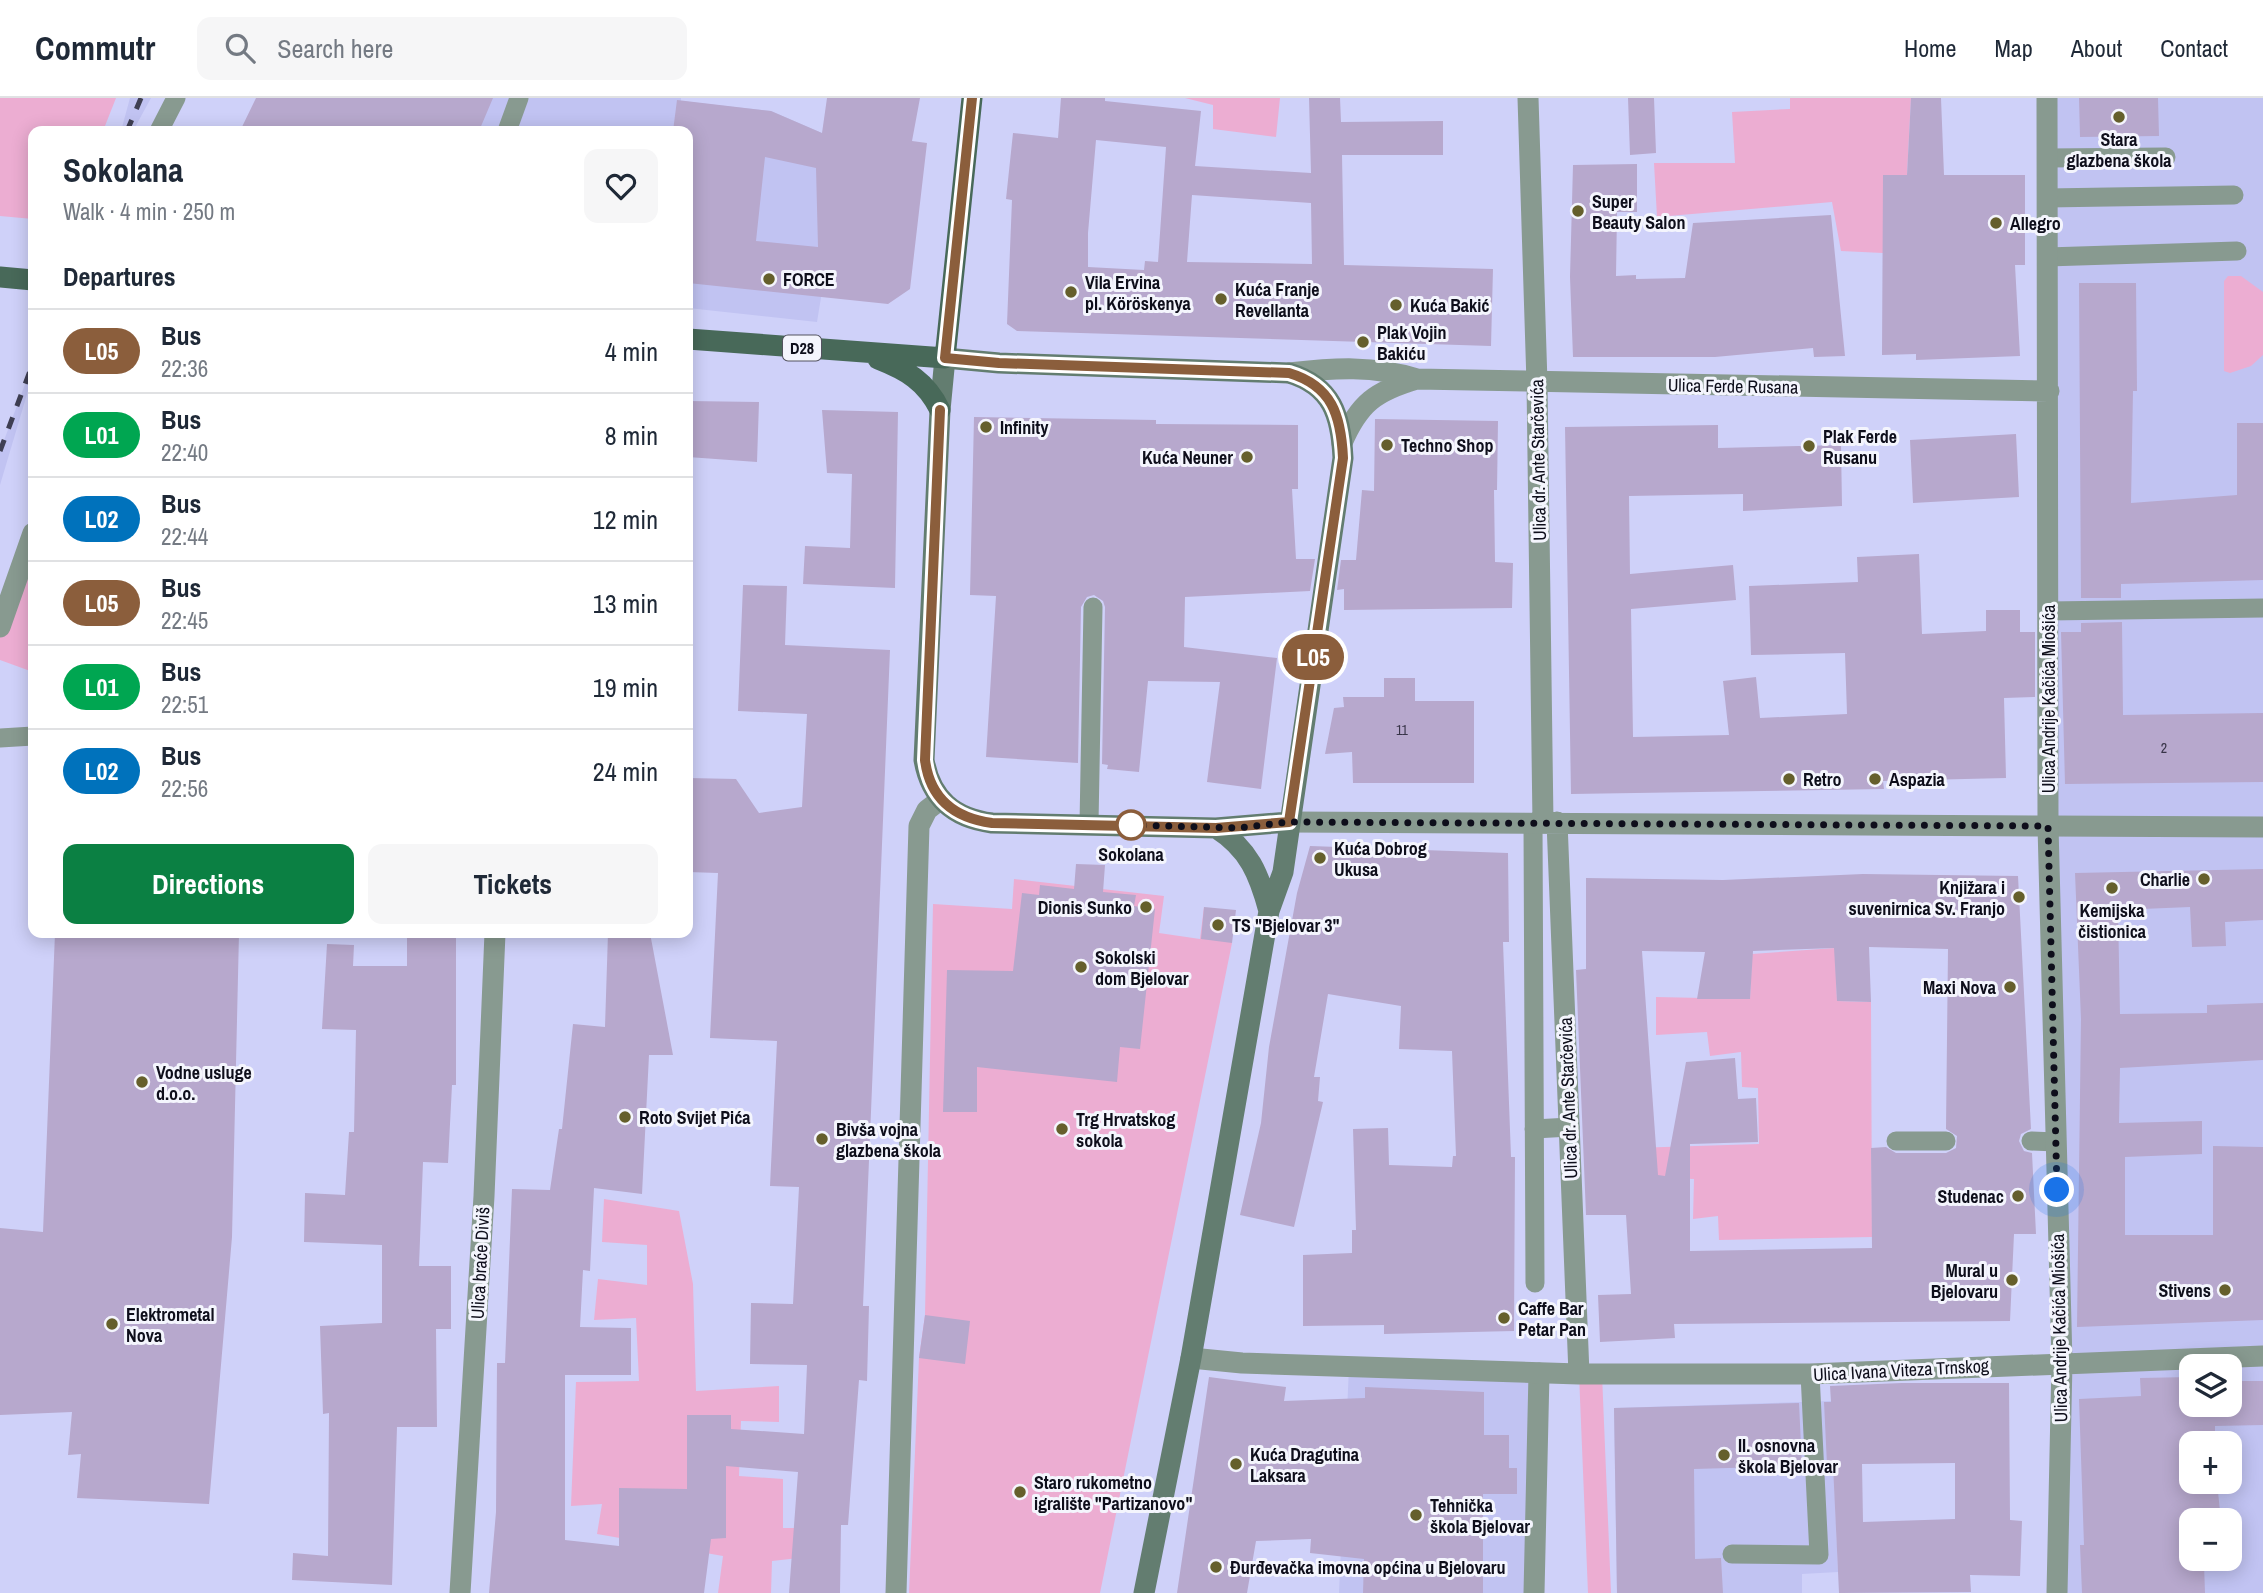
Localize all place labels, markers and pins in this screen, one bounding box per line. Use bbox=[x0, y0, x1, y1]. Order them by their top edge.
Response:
marker: Stara glazbena škola bbox=[2111, 109, 2127, 125]
place label: Stara glazbena škola bbox=[2066, 127, 2172, 173]
place label: Super Beauty Salon bbox=[1592, 189, 1686, 235]
marker: Super Beauty Salon bbox=[1570, 203, 1586, 219]
place label: Allegro bbox=[2010, 211, 2061, 236]
marker: Allegro bbox=[1988, 215, 2004, 231]
place label: FORCE bbox=[783, 267, 835, 292]
place label: Vila Ervina pl. Köröskenya bbox=[1085, 270, 1192, 316]
marker: FORCE bbox=[761, 271, 777, 287]
place label: Kuća Franje Revellanta bbox=[1235, 277, 1320, 323]
marker: Vila Ervina pl. Köröskenya bbox=[1063, 284, 1079, 300]
marker: Kuća Franje Revellanta bbox=[1213, 291, 1229, 307]
place label: Kuća Bakić bbox=[1410, 293, 1490, 318]
marker: Kuća Bakić bbox=[1388, 297, 1404, 313]
place label: Plak Vojin Bakiću bbox=[1377, 320, 1446, 366]
marker: Plak Vojin Bakiću bbox=[1355, 334, 1371, 350]
place label: Infinity bbox=[1000, 415, 1049, 440]
marker: Infinity bbox=[978, 419, 994, 435]
place label: Plak Ferde Rusanu bbox=[1823, 424, 1897, 470]
place label: Techno Shop bbox=[1401, 433, 1493, 458]
marker: Techno Shop bbox=[1379, 437, 1395, 453]
marker: Plak Ferde Rusanu bbox=[1801, 438, 1817, 454]
place label: Kuća Neuner bbox=[1142, 445, 1233, 470]
marker: Kuća Neuner bbox=[1239, 449, 1255, 465]
place label: Retro bbox=[1803, 767, 1842, 792]
place label: Aspazia bbox=[1889, 767, 1946, 792]
marker: Retro bbox=[1781, 771, 1797, 787]
marker: Aspazia bbox=[1867, 771, 1883, 787]
marker: Sokolana bbox=[1116, 810, 1146, 840]
place label: Kuća Dobrog Ukusa bbox=[1334, 836, 1427, 882]
place label: Sokolana bbox=[1098, 842, 1165, 867]
marker: Kuća Dobrog Ukusa bbox=[1312, 850, 1328, 866]
place label: Charlie bbox=[2140, 867, 2190, 892]
marker: Charlie bbox=[2196, 871, 2212, 887]
place label: Knjižara i suvenirnica Sv. Franjo bbox=[1849, 875, 2005, 921]
marker: Kemijska čistionica bbox=[2104, 880, 2120, 896]
marker: Knjižara i suvenirnica Sv. Franjo bbox=[2011, 889, 2027, 905]
place label: Dionis Sunko bbox=[1038, 895, 1132, 920]
place label: Kemijska čistionica bbox=[2078, 898, 2147, 944]
marker: Dionis Sunko bbox=[1138, 899, 1154, 915]
place label: TS "Bjelovar 3" bbox=[1232, 913, 1340, 938]
marker: TS "Bjelovar 3" bbox=[1210, 917, 1226, 933]
place label: Sokolski dom Bjelovar bbox=[1095, 945, 1189, 991]
marker: Sokolski dom Bjelovar bbox=[1073, 959, 1089, 975]
place label: Maxi Nova bbox=[1923, 975, 1997, 1000]
marker: Maxi Nova bbox=[2002, 979, 2018, 995]
place label: Vodne usluge d.o.o. bbox=[156, 1060, 252, 1106]
marker: Vodne usluge d.o.o. bbox=[134, 1074, 150, 1090]
place label: Roto Svijet Pića bbox=[639, 1105, 751, 1130]
place label: Trg Hrvatskog sokola bbox=[1076, 1107, 1175, 1153]
marker: Roto Svijet Pića bbox=[617, 1109, 633, 1125]
place label: Bivša vojna glazbena škola bbox=[836, 1117, 942, 1163]
marker: Trg Hrvatskog sokola bbox=[1054, 1121, 1070, 1137]
marker: Bivša vojna glazbena škola bbox=[814, 1131, 830, 1147]
place label: Studenac bbox=[1938, 1184, 2004, 1209]
marker: Studenac bbox=[2010, 1188, 2026, 1204]
place label: Mural u Bjelovaru bbox=[1931, 1258, 1998, 1304]
marker: Mural u Bjelovaru bbox=[2004, 1272, 2020, 1288]
place label: Stivens bbox=[2158, 1278, 2211, 1303]
marker: Stivens bbox=[2217, 1282, 2233, 1298]
place label: Caffe Bar Petar Pan bbox=[1518, 1296, 1586, 1342]
place label: Elektrometal Nova bbox=[126, 1302, 215, 1348]
marker: Caffe Bar Petar Pan bbox=[1496, 1310, 1512, 1326]
marker: Elektrometal Nova bbox=[104, 1316, 120, 1332]
place label: II. osnovna škola Bjelovar bbox=[1738, 1433, 1838, 1479]
place label: Kuća Dragutina Laksara bbox=[1250, 1442, 1360, 1488]
marker: II. osnovna škola Bjelovar bbox=[1716, 1447, 1732, 1463]
marker: Kuća Dragutina Laksara bbox=[1228, 1456, 1244, 1472]
place label: Staro rukometno igralište "Partizanovo" bbox=[1034, 1470, 1192, 1516]
marker: Staro rukometno igralište "Partizanovo" bbox=[1012, 1484, 1028, 1500]
place label: Tehnička škola Bjelovar bbox=[1430, 1493, 1530, 1539]
marker: Tehnička škola Bjelovar bbox=[1408, 1507, 1424, 1523]
place label: Đurđevačka imovna općina u Bjelovaru bbox=[1230, 1555, 1506, 1580]
marker: Đurđevačka imovna općina u Bjelovaru bbox=[1208, 1559, 1224, 1575]

